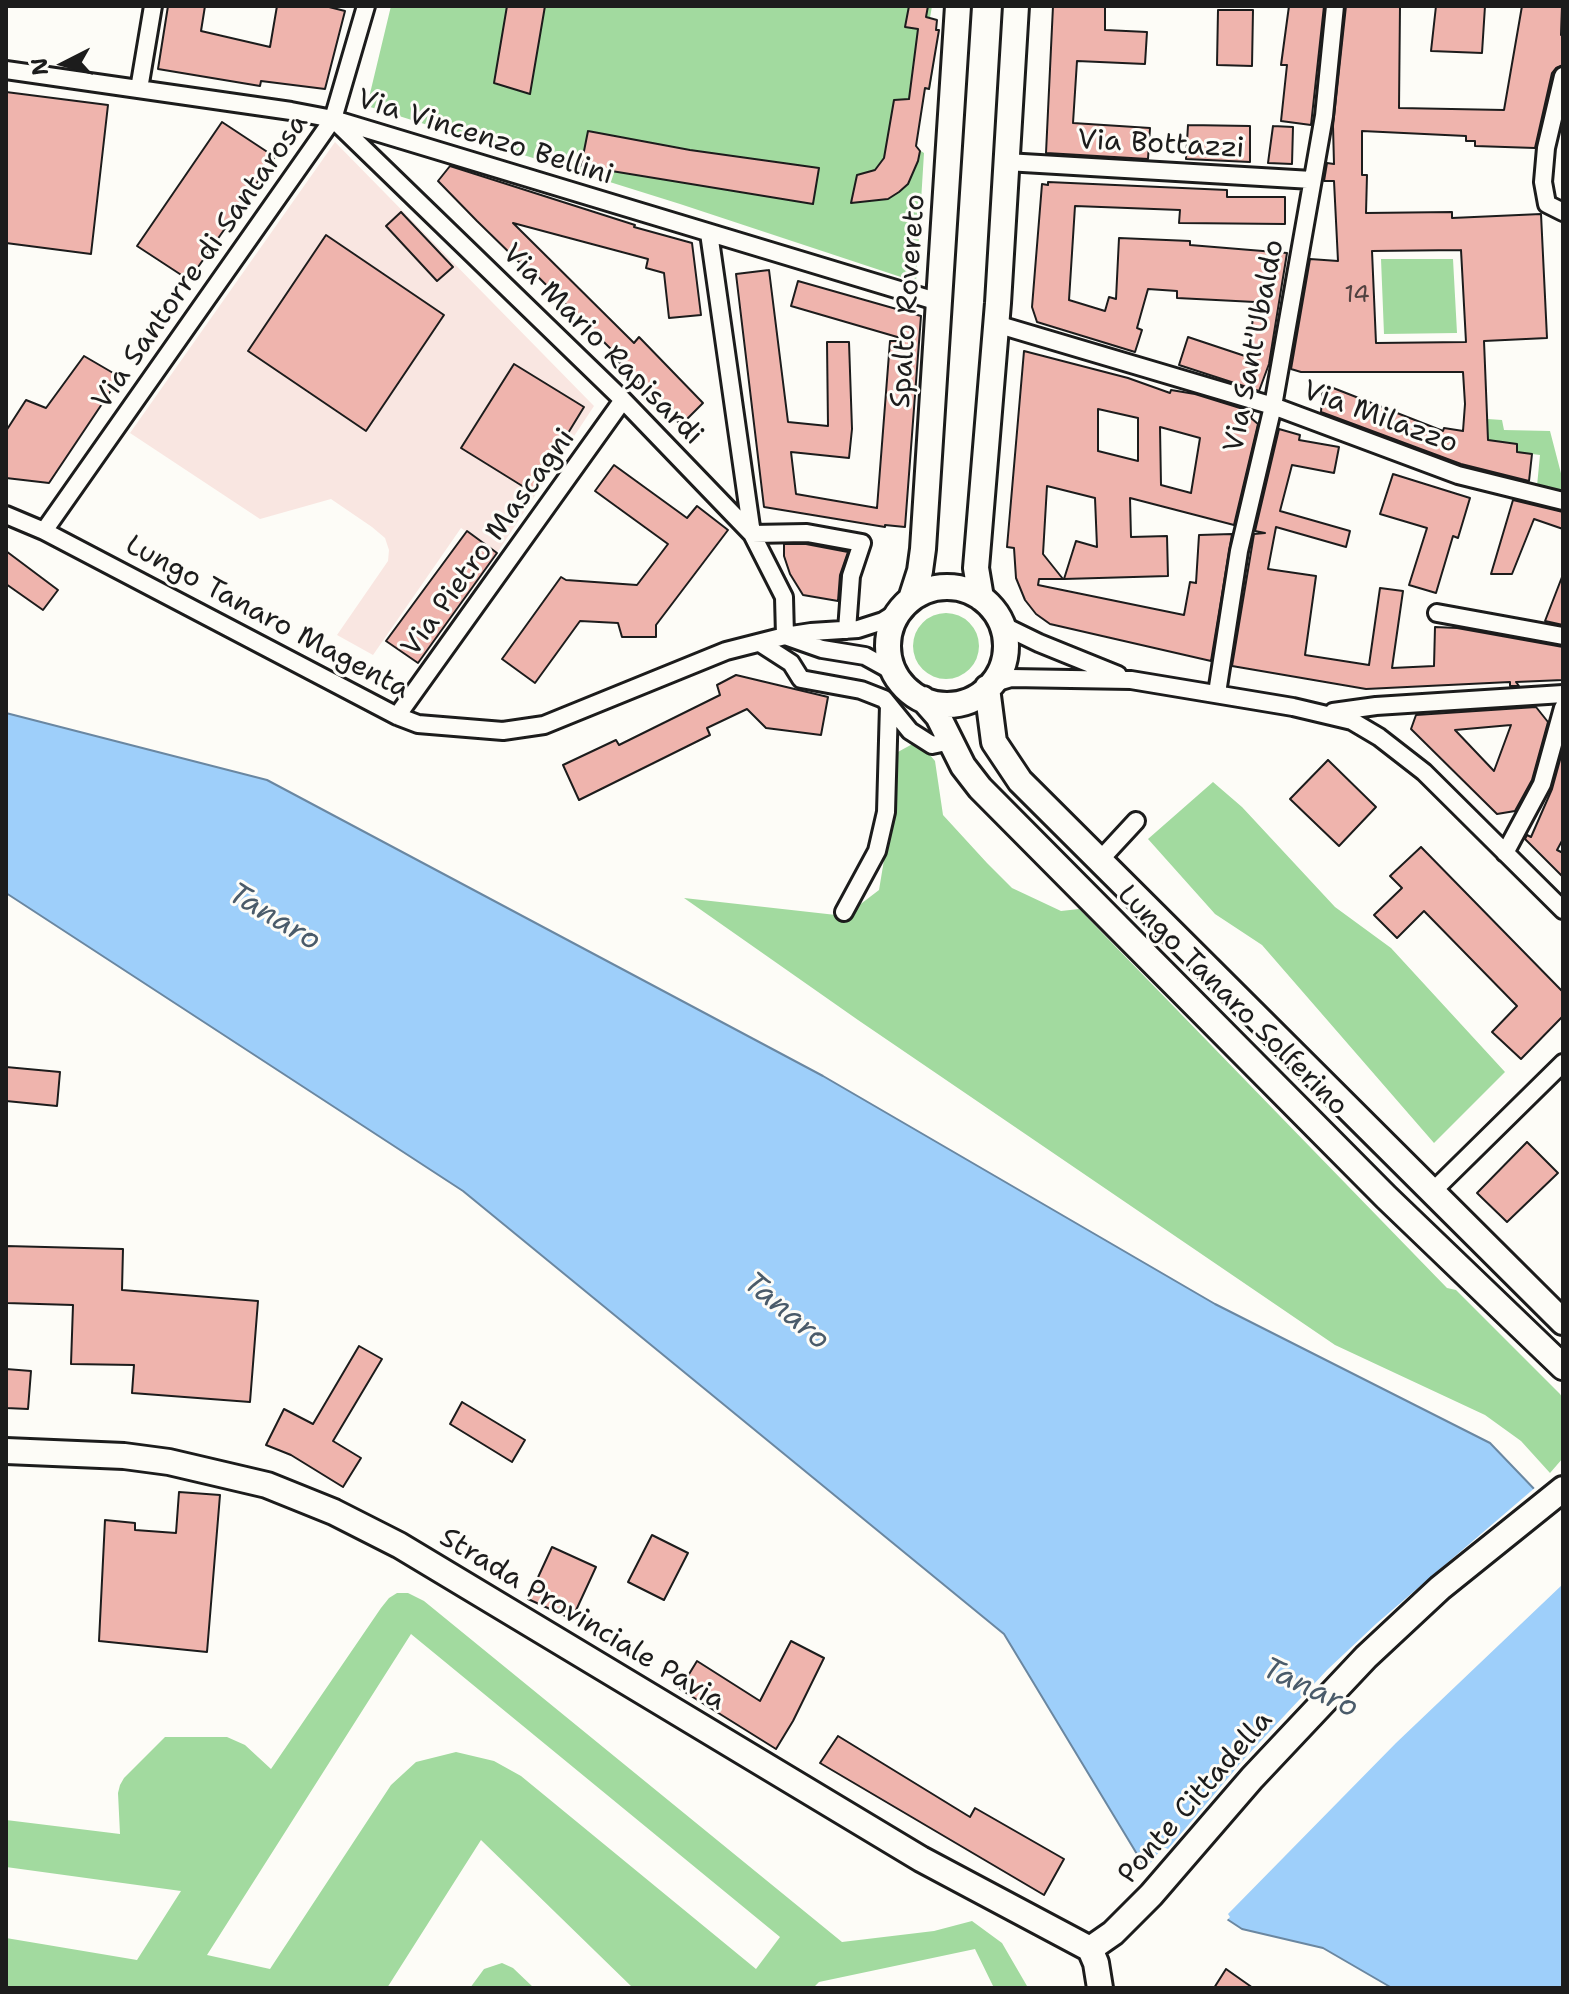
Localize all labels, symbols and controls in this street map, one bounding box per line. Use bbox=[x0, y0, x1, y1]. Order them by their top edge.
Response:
north arrow bbox=[24, 24, 104, 104]
text: N bbox=[24, 56, 55, 77]
street label: Via Vincenzo Bellini bbox=[353, 83, 617, 193]
street label: Via Santorre di Santarosa bbox=[86, 108, 316, 416]
street label: Via Bottazzi bbox=[1077, 124, 1245, 166]
street label: Spalto Rovereto bbox=[885, 193, 933, 409]
street label: Via Mario Rapisardi bbox=[494, 237, 710, 453]
street label: Via Sant'Ubaldo bbox=[1218, 237, 1292, 455]
house number: 14 bbox=[1344, 282, 1370, 310]
street label: Via Milazzo bbox=[1298, 374, 1462, 462]
street label: Via Pietro Mascagni bbox=[395, 423, 583, 663]
street label: Lungo Tanaro Magenta bbox=[119, 529, 415, 707]
water label: Tanaro bbox=[221, 876, 327, 960]
street label: Lungo Tanaro Solferino bbox=[1110, 879, 1354, 1123]
water label: Tanaro bbox=[735, 1266, 837, 1358]
street label: Strada Provinciale Pavia bbox=[433, 1521, 731, 1719]
water label: Tanaro bbox=[1256, 1651, 1364, 1727]
street label: Ponte Cittadella bbox=[1112, 1705, 1280, 1891]

